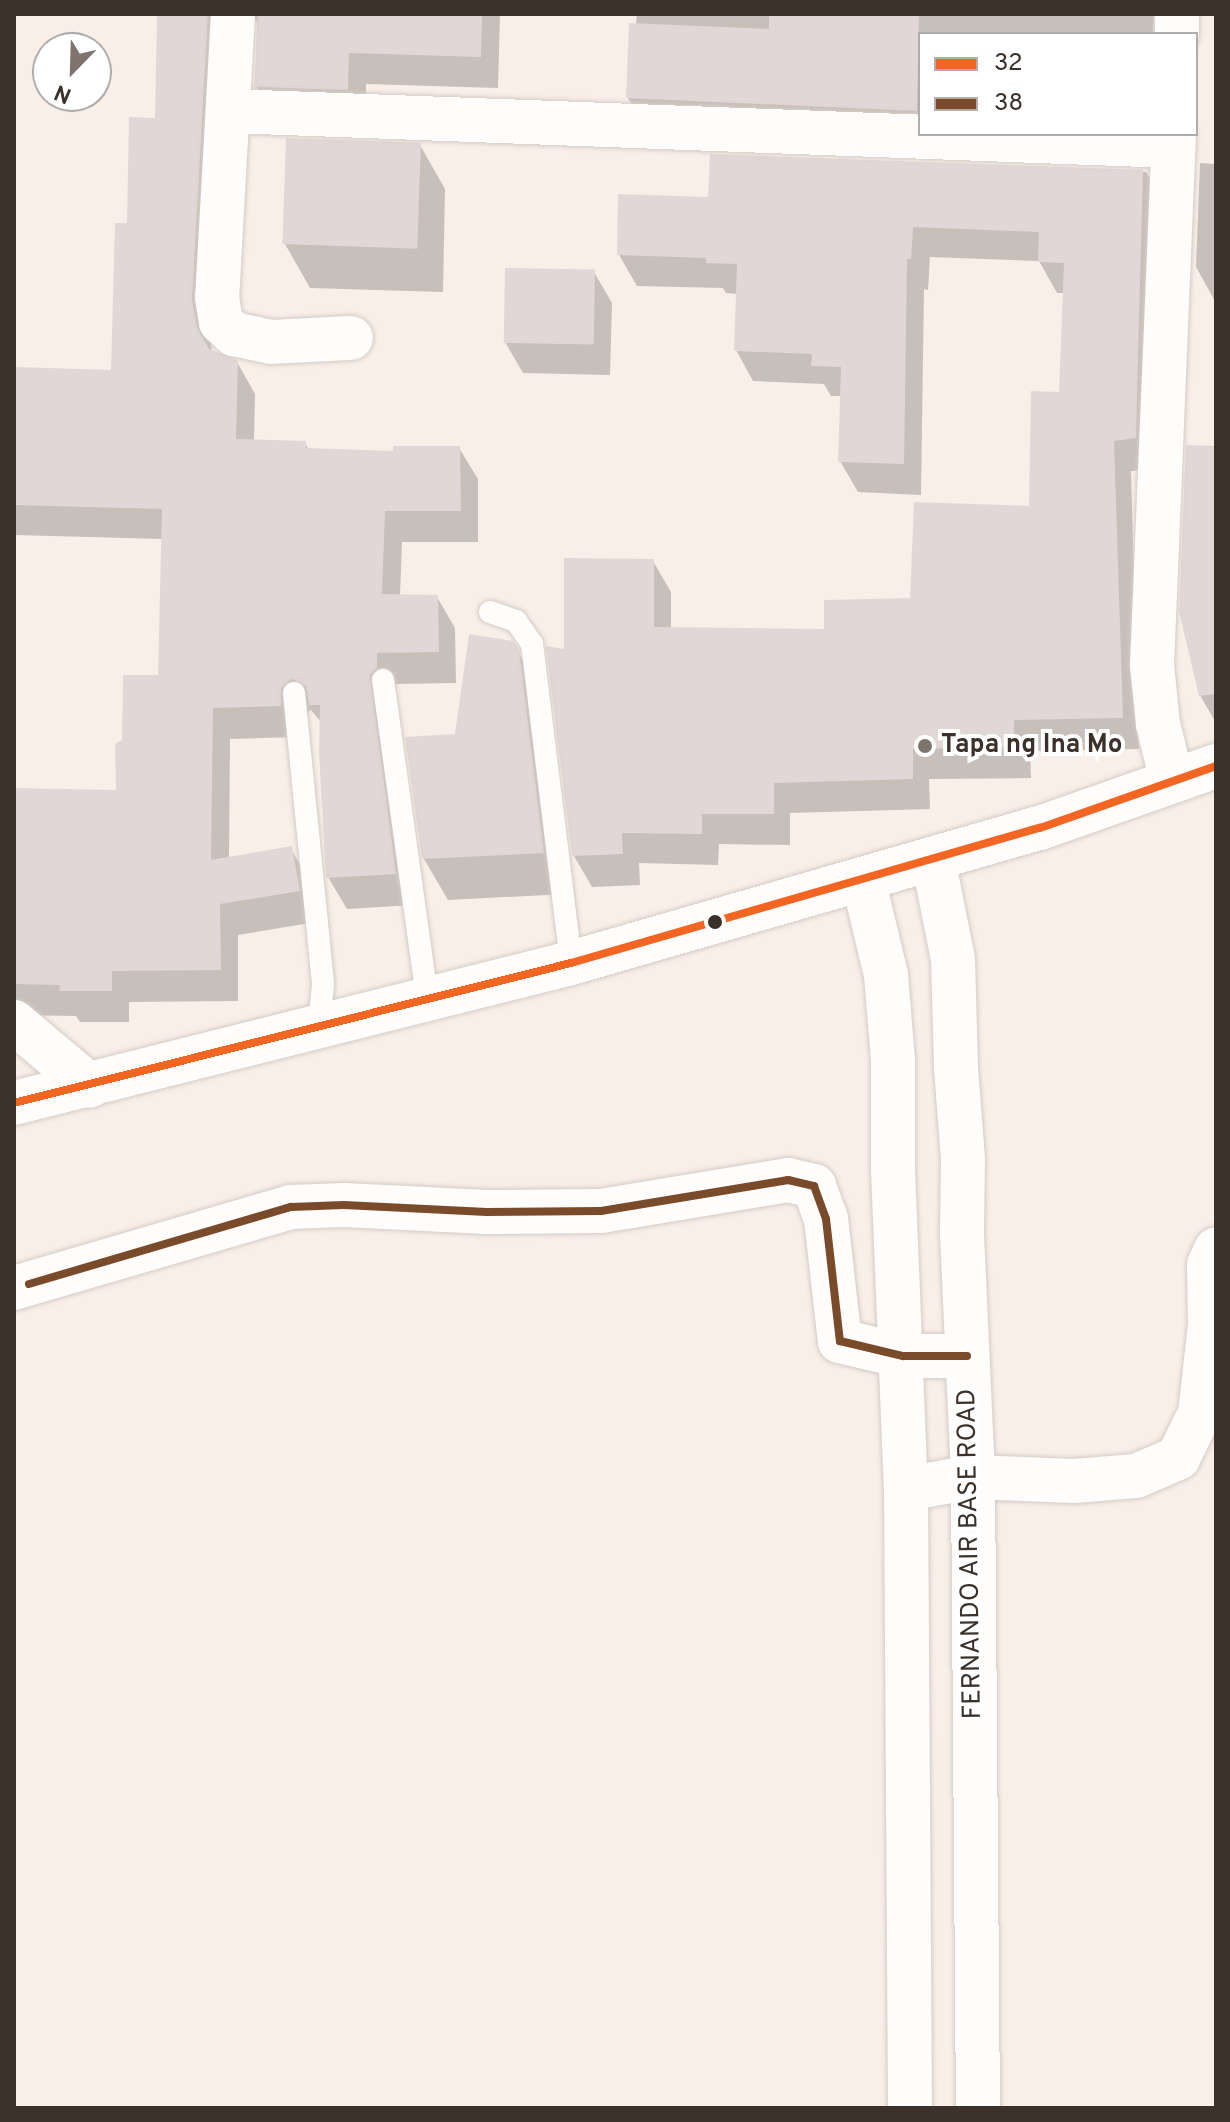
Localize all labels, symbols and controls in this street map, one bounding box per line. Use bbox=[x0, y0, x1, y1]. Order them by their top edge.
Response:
north arrow bbox=[32, 32, 112, 112]
legend bbox=[918, 32, 1198, 136]
text: 32 bbox=[994, 49, 1023, 79]
text: N bbox=[51, 77, 76, 108]
text: 38 bbox=[994, 89, 1023, 119]
place label: Tapa ng Ina Mo bbox=[941, 730, 1123, 762]
marker: Tapa ng Ina Mo bbox=[916, 737, 934, 755]
unlabelled marker bbox=[707, 914, 723, 930]
street label: FERNANDO AIR BASE ROAD bbox=[953, 1388, 989, 1720]

